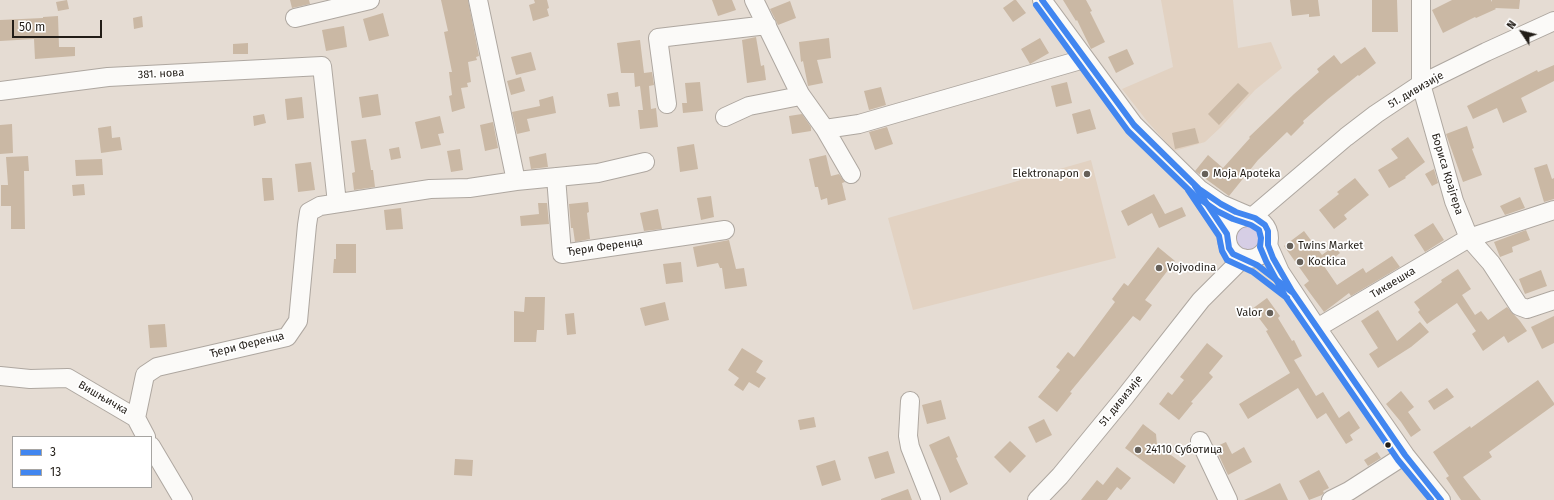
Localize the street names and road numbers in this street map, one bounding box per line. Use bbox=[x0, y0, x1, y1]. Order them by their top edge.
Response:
street label: 381. нова bbox=[137, 66, 185, 82]
street label: 51. дивизије bbox=[1386, 69, 1446, 111]
street label: Бориса Крајгера bbox=[1428, 132, 1466, 216]
street label: Ђери Ференца bbox=[566, 235, 644, 259]
street label: Тиквешка bbox=[1368, 264, 1418, 302]
street label: Ђери Ференца bbox=[208, 329, 286, 361]
street label: 51. дивизије bbox=[1096, 373, 1146, 429]
street label: Вишњичка bbox=[76, 378, 130, 418]

